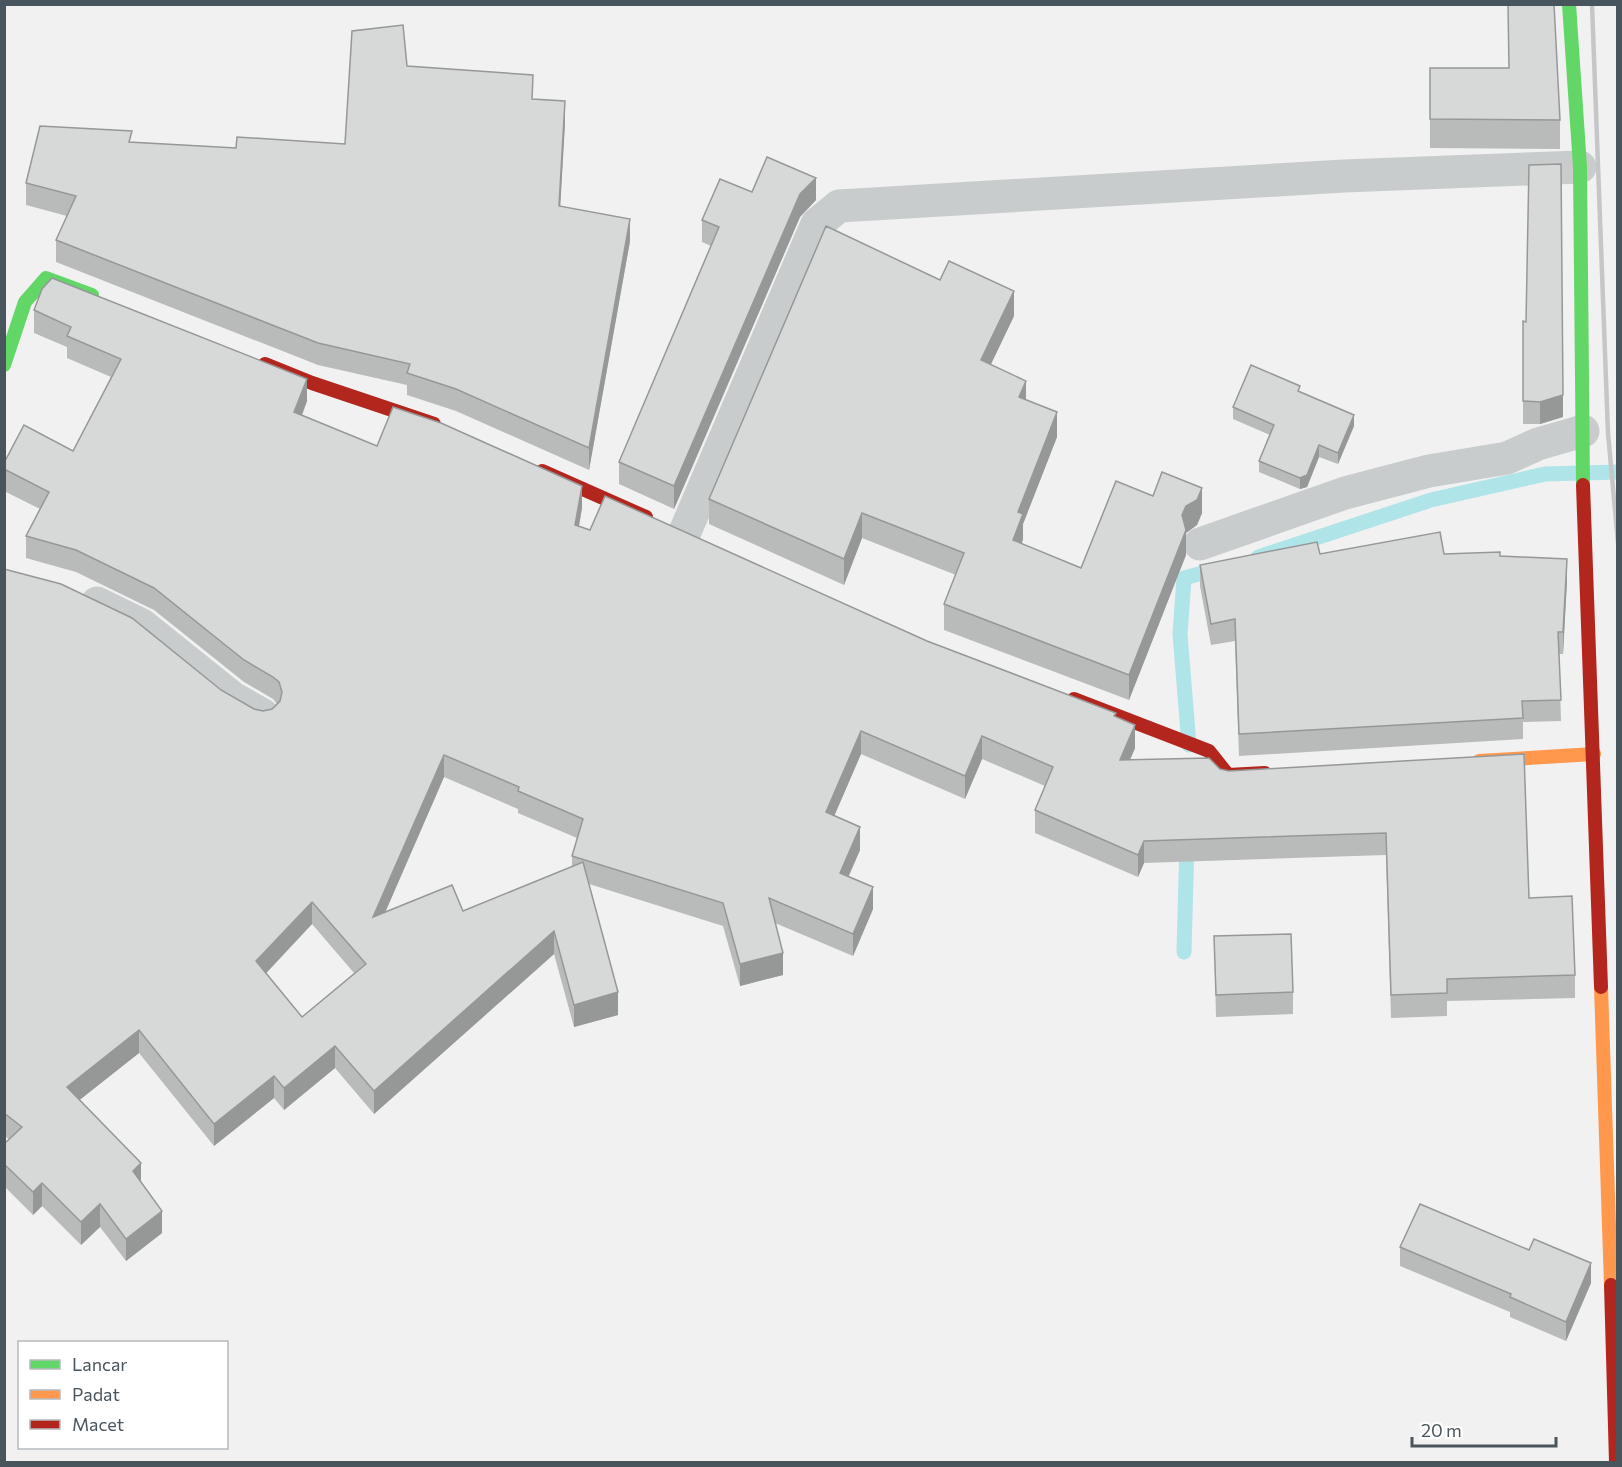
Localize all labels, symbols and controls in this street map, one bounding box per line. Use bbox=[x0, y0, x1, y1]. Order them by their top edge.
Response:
legend bbox=[18, 1341, 228, 1449]
text: Lancar bbox=[72, 1353, 128, 1375]
text: Padat bbox=[72, 1383, 120, 1405]
scale bar bbox=[1412, 1410, 1556, 1448]
text: Macet bbox=[72, 1413, 124, 1435]
text: 20 m bbox=[1421, 1419, 1462, 1441]

